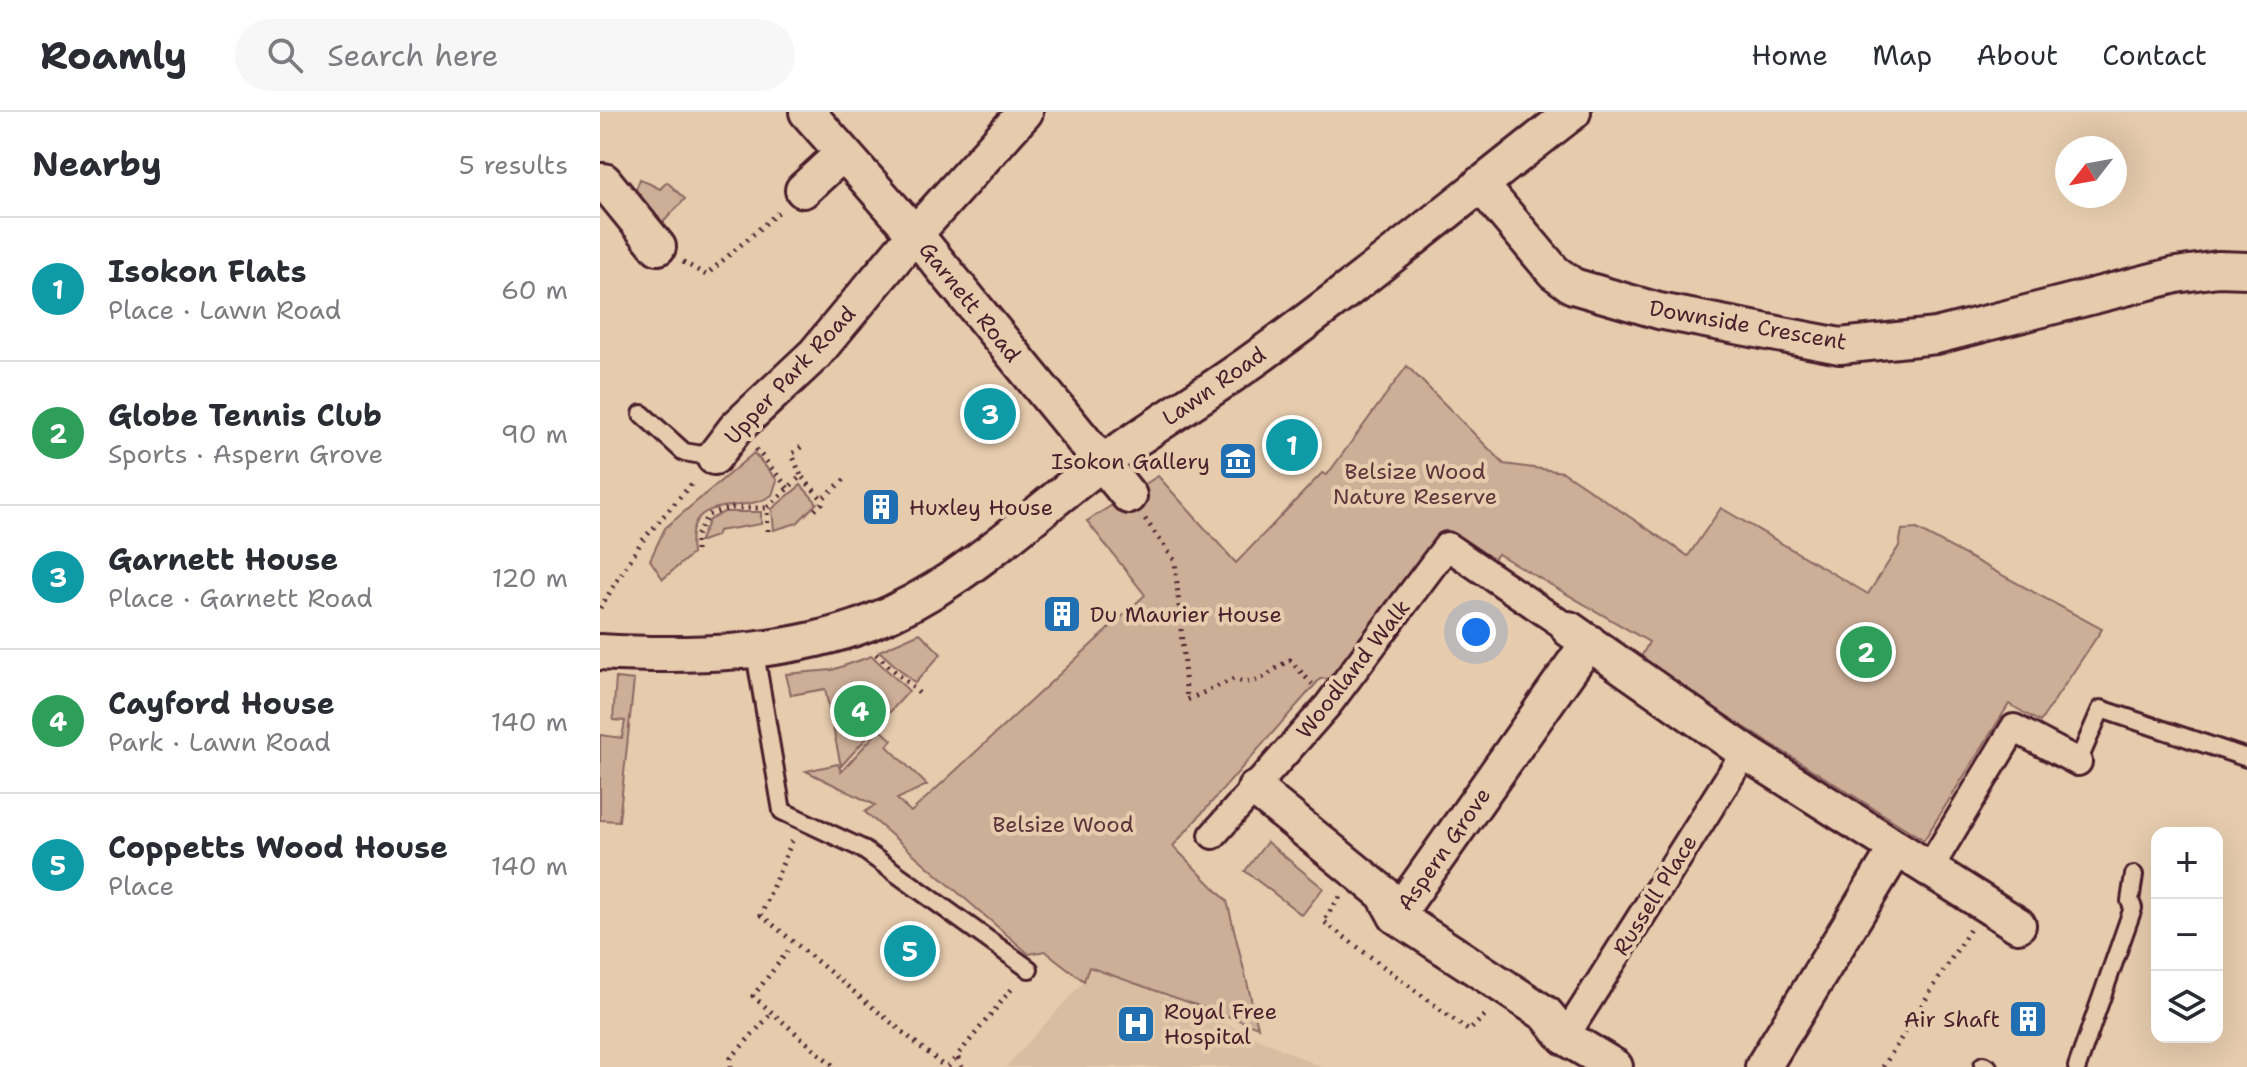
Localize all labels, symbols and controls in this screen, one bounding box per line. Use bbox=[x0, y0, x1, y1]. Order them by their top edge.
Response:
search box bbox=[235, 19, 795, 91]
text: Roamly bbox=[40, 30, 187, 81]
icon: search bbox=[263, 33, 307, 77]
text: Search here bbox=[327, 35, 499, 76]
text: Home bbox=[1751, 36, 1828, 74]
text: Map bbox=[1872, 36, 1932, 74]
text: About bbox=[1976, 36, 2058, 74]
text: Contact bbox=[2102, 36, 2207, 74]
north arrow bbox=[2055, 136, 2127, 208]
text: Nearby bbox=[32, 141, 162, 187]
text: 5 results bbox=[459, 147, 568, 182]
street label: Garnett Road bbox=[913, 236, 1027, 368]
text: Isokon Flats bbox=[108, 251, 307, 292]
text: 1 bbox=[52, 272, 64, 307]
text: 60 m bbox=[501, 272, 568, 307]
text: Place · Lawn Road bbox=[108, 292, 341, 327]
street label: Downside Crescent bbox=[1647, 293, 1849, 357]
street label: Upper Park Road bbox=[718, 299, 862, 450]
street label: Lawn Road bbox=[1156, 340, 1272, 432]
pin: 3 bbox=[964, 384, 1016, 444]
text: Globe Tennis Club bbox=[108, 395, 382, 436]
pin: 1 bbox=[1266, 415, 1318, 475]
text: 2 bbox=[49, 416, 67, 451]
text: 90 m bbox=[501, 416, 568, 451]
text: Sports · Aspern Grove bbox=[108, 436, 383, 471]
museum icon: Isokon Gallery bbox=[1217, 440, 1259, 482]
place label: Isokon Gallery bbox=[1051, 447, 1210, 476]
park label: Belsize Wood Nature Reserve bbox=[1333, 457, 1497, 511]
building icon: Huxley House bbox=[860, 486, 902, 528]
place label: Huxley House bbox=[909, 493, 1053, 522]
text: Garnett House bbox=[108, 539, 338, 580]
text: 3 bbox=[49, 560, 67, 595]
text: 120 m bbox=[492, 560, 568, 595]
text: Place · Garnett Road bbox=[108, 580, 373, 615]
building icon: Du Maurier House bbox=[1041, 593, 1083, 635]
street label: Woodland Walk bbox=[1290, 593, 1416, 745]
place label: Du Maurier House bbox=[1090, 600, 1282, 629]
your location bbox=[1456, 612, 1496, 652]
pin: 2 bbox=[1840, 622, 1892, 682]
pin: 4 bbox=[834, 681, 886, 741]
text: Cayford House bbox=[108, 683, 335, 724]
text: 4 bbox=[49, 704, 67, 739]
text: 140 m bbox=[491, 704, 568, 739]
text: Park · Lawn Road bbox=[108, 724, 331, 759]
street label: Aspern Grove bbox=[1391, 782, 1497, 916]
park label: Belsize Wood bbox=[992, 810, 1134, 839]
text: Coppetts Wood House bbox=[108, 827, 448, 868]
map controls bbox=[2151, 827, 2223, 1043]
button: + bbox=[2151, 827, 2223, 899]
street label: Russell Place bbox=[1606, 829, 1704, 961]
text: 5 bbox=[50, 848, 66, 883]
text: 140 m bbox=[491, 848, 568, 883]
text: Place bbox=[108, 868, 174, 903]
button: − bbox=[2151, 899, 2223, 971]
pin: 5 bbox=[884, 921, 936, 981]
button: layers bbox=[2151, 971, 2223, 1043]
place label: Royal Free Hospital bbox=[1164, 997, 1277, 1051]
building icon: Air Shaft bbox=[2007, 998, 2049, 1040]
hospital icon: Royal Free Hospital bbox=[1115, 1003, 1157, 1045]
place label: Air Shaft bbox=[1904, 1005, 2000, 1034]

